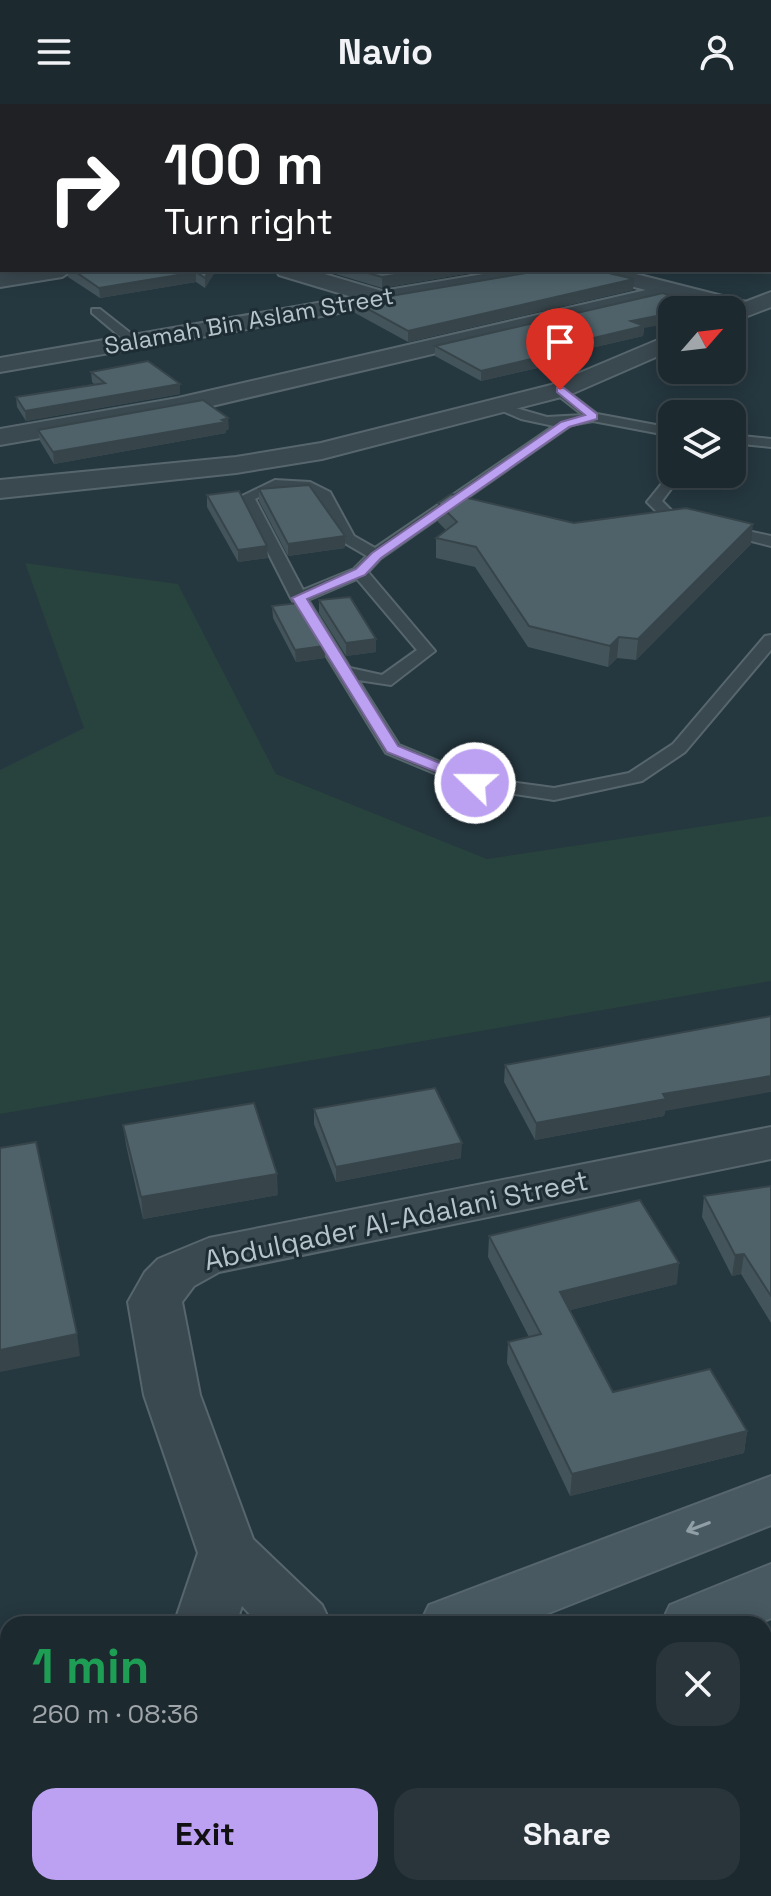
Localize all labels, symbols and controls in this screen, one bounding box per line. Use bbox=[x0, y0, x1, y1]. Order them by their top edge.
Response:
text: Navio bbox=[338, 29, 433, 75]
icon: menu bbox=[32, 30, 76, 74]
icon: person bbox=[695, 30, 739, 74]
text: 100 m bbox=[164, 129, 324, 200]
icon: right bbox=[32, 136, 136, 240]
text: Turn right bbox=[164, 199, 333, 245]
street label: Salamah Bin Aslam Street bbox=[102, 280, 396, 361]
north arrow bbox=[658, 296, 746, 384]
map controls bbox=[658, 296, 746, 488]
pin bbox=[526, 308, 594, 390]
icon: arrive bbox=[538, 320, 582, 364]
button: layers bbox=[658, 400, 746, 488]
position arrow bbox=[433, 741, 517, 825]
street label: Abdulqader Al-Adalani Street bbox=[201, 1162, 591, 1278]
one-way arrow bbox=[686, 1521, 711, 1535]
text: 1 min bbox=[32, 1636, 149, 1697]
button: close bbox=[656, 1642, 740, 1726]
text: 260 m · 08:36 bbox=[32, 1697, 199, 1731]
button: Exit bbox=[32, 1788, 378, 1880]
button: Share bbox=[394, 1788, 740, 1880]

